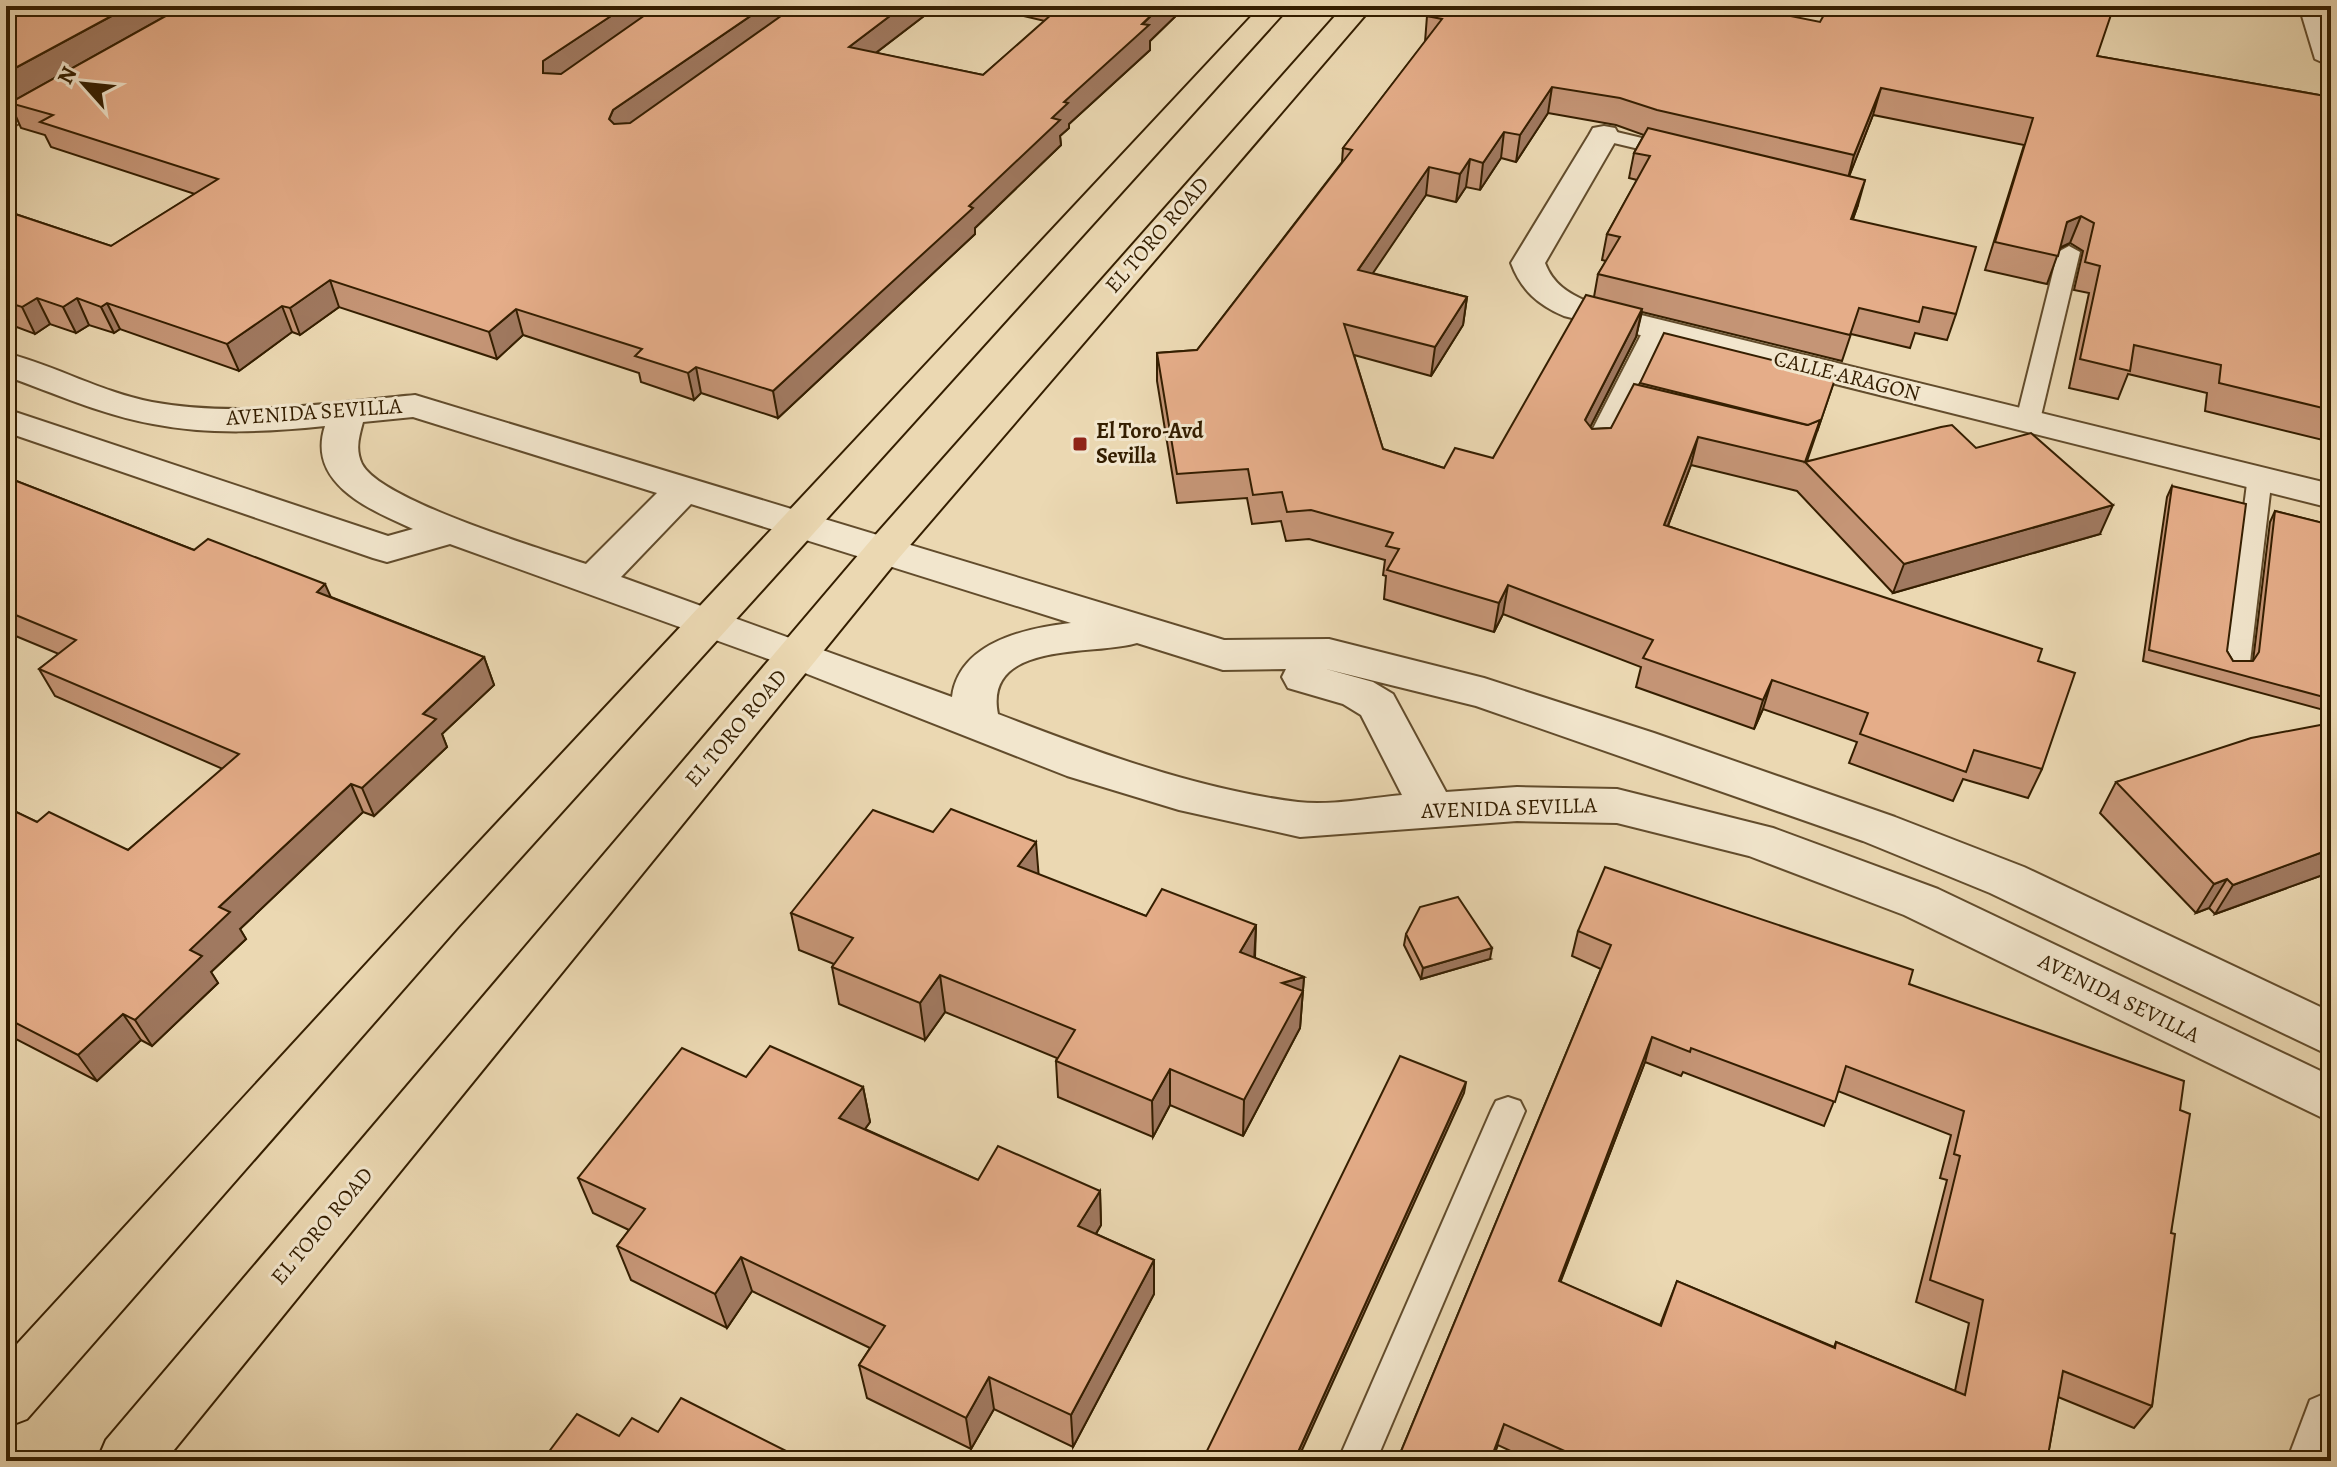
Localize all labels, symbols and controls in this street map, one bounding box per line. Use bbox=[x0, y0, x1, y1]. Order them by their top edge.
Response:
north arrow bbox=[44, 44, 124, 124]
text: N bbox=[50, 61, 84, 89]
street label: EL TORO ROAD bbox=[1098, 171, 1216, 299]
street label: CALLE ARAGON bbox=[1771, 343, 1924, 409]
street label: AVENIDA SEVILLA bbox=[224, 391, 404, 433]
place label: El Toro-Avd Sevilla bbox=[1096, 416, 1204, 471]
marker: El Toro-Avd Sevilla bbox=[1071, 435, 1089, 453]
street label: EL TORO ROAD bbox=[678, 663, 794, 793]
street label: AVENIDA SEVILLA bbox=[1420, 790, 1599, 826]
street label: AVENIDA SEVILLA bbox=[2032, 946, 2206, 1051]
street label: EL TORO ROAD bbox=[264, 1161, 380, 1291]

